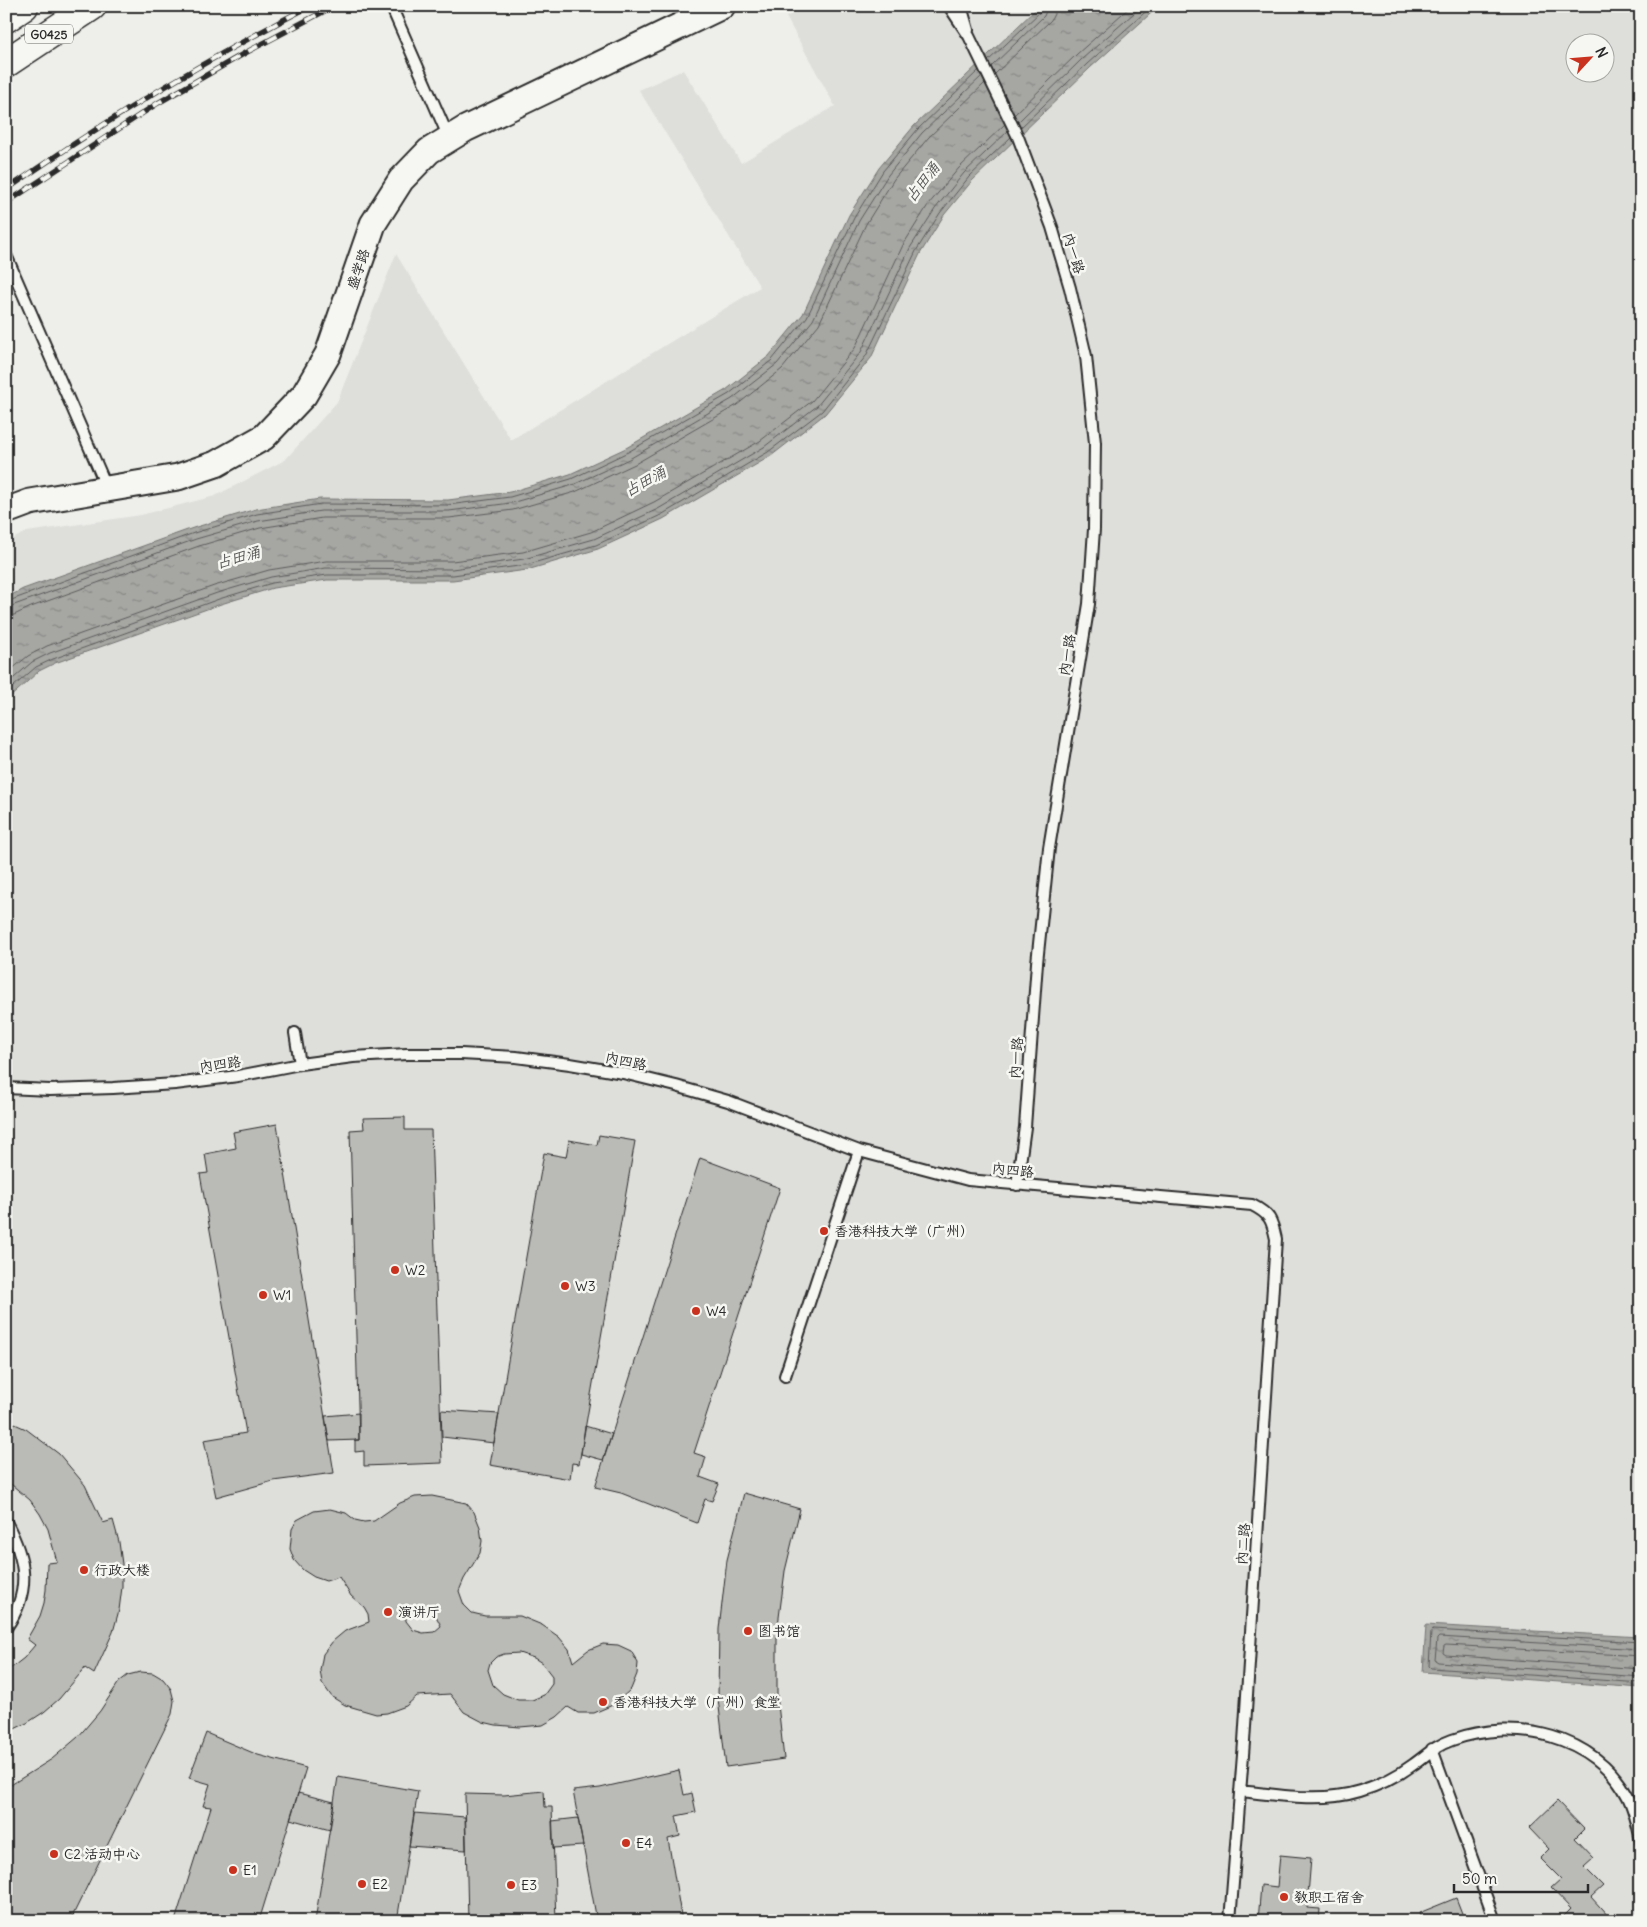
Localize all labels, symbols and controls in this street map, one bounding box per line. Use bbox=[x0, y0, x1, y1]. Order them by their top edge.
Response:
road number: G0425 bbox=[25, 24, 73, 44]
north arrow bbox=[1564, 32, 1614, 82]
text: N bbox=[1591, 44, 1612, 61]
water label: 占田涌 bbox=[901, 158, 944, 206]
street label: 内一路 bbox=[1059, 230, 1089, 276]
street label: 盛学路 bbox=[343, 246, 373, 292]
water label: 占田涌 bbox=[621, 461, 670, 500]
water label: 占田涌 bbox=[214, 542, 263, 572]
street label: 内一路 bbox=[1055, 633, 1079, 677]
street label: 内一路 bbox=[1006, 1036, 1026, 1080]
street label: 内四路 bbox=[604, 1048, 648, 1074]
street label: 内四路 bbox=[198, 1052, 242, 1076]
street label: 内四路 bbox=[991, 1159, 1035, 1181]
place label: 香港科技大学（广州） bbox=[834, 1222, 974, 1240]
marker: 香港科技大学（广州） bbox=[818, 1225, 830, 1237]
place label: W2 bbox=[405, 1261, 426, 1279]
marker: W2 bbox=[389, 1264, 401, 1276]
place label: W3 bbox=[575, 1277, 596, 1295]
marker: W3 bbox=[559, 1280, 571, 1292]
place label: W1 bbox=[273, 1286, 291, 1304]
marker: W1 bbox=[257, 1289, 269, 1301]
place label: W4 bbox=[706, 1302, 727, 1320]
marker: W4 bbox=[690, 1305, 702, 1317]
street label: 内二路 bbox=[1233, 1522, 1253, 1566]
place label: 行政大楼 bbox=[94, 1561, 150, 1579]
marker: 行政大楼 bbox=[78, 1564, 90, 1576]
place label: 演讲厅 bbox=[398, 1603, 440, 1621]
marker: 演讲厅 bbox=[382, 1606, 394, 1618]
place label: 图书馆 bbox=[758, 1622, 800, 1640]
marker: 图书馆 bbox=[742, 1625, 754, 1637]
place label: 香港科技大学（广州）食堂 bbox=[613, 1693, 781, 1711]
marker: 香港科技大学（广州）食堂 bbox=[597, 1696, 609, 1708]
place label: E4 bbox=[636, 1834, 652, 1852]
marker: E4 bbox=[620, 1837, 632, 1849]
place label: C2 活动中心 bbox=[64, 1845, 140, 1863]
marker: C2 活动中心 bbox=[48, 1848, 60, 1860]
place label: E1 bbox=[243, 1861, 257, 1879]
scale bar bbox=[1454, 1862, 1588, 1894]
marker: E1 bbox=[227, 1864, 239, 1876]
text: 50 m bbox=[1462, 1869, 1497, 1888]
place label: E2 bbox=[372, 1875, 388, 1893]
place label: E3 bbox=[521, 1876, 537, 1894]
marker: E2 bbox=[356, 1878, 368, 1890]
marker: E3 bbox=[505, 1879, 517, 1891]
place label: 教职工宿舍 bbox=[1294, 1888, 1364, 1906]
marker: 教职工宿舍 bbox=[1278, 1891, 1290, 1903]

